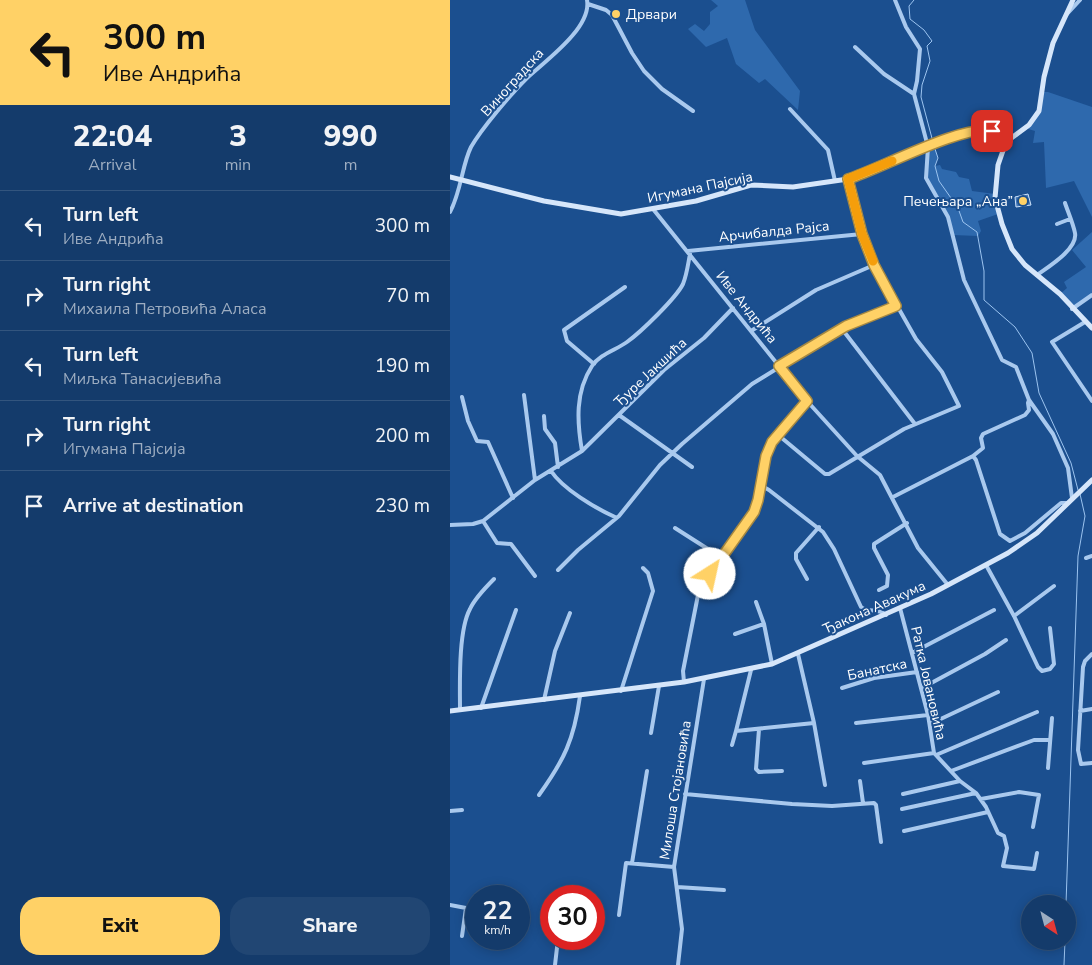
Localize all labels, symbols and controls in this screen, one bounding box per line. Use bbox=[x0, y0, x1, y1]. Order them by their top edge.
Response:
place label: Дрвари bbox=[626, 5, 677, 24]
marker: Дрвари bbox=[610, 8, 622, 20]
text: 300 m bbox=[103, 14, 206, 61]
icon: left bbox=[20, 20, 85, 85]
street label: Виноградска bbox=[477, 44, 548, 120]
text: Иве Андрића bbox=[103, 59, 241, 89]
pin bbox=[971, 110, 1013, 152]
text: 22:04 bbox=[72, 116, 152, 157]
text: 3 bbox=[229, 116, 247, 157]
text: 990 bbox=[324, 116, 378, 157]
icon: arrive bbox=[978, 117, 1006, 145]
text: Arrival bbox=[88, 154, 136, 176]
text: min bbox=[225, 154, 251, 176]
text: m bbox=[344, 154, 357, 176]
street label: Игумана Пајсија bbox=[646, 167, 755, 208]
place label: Печењара „Ана” bbox=[903, 192, 1013, 211]
marker: Печењара „Ана” bbox=[1017, 195, 1029, 207]
text: Turn left bbox=[63, 202, 138, 228]
icon: left bbox=[20, 212, 48, 240]
text: 300 m bbox=[375, 213, 430, 239]
street label: Арчибалда Рајса bbox=[718, 216, 830, 247]
text: Иве Андрића bbox=[63, 228, 164, 250]
street label: Иве Андрића bbox=[712, 267, 782, 348]
text: Turn right bbox=[63, 272, 150, 298]
icon: right bbox=[20, 282, 48, 310]
text: 70 m bbox=[386, 283, 430, 309]
text: Михаила Петровића Аласа bbox=[63, 298, 267, 320]
street label: Ђуре Јакшића bbox=[610, 334, 691, 411]
text: Turn left bbox=[63, 342, 138, 368]
icon: left bbox=[20, 352, 48, 380]
text: 190 m bbox=[375, 353, 430, 379]
text: Миљка Танасијевића bbox=[63, 368, 222, 390]
text: Turn right bbox=[63, 412, 150, 438]
icon: right bbox=[20, 422, 48, 450]
text: 200 m bbox=[375, 423, 430, 449]
text: Игумана Пајсија bbox=[63, 438, 186, 460]
icon: arrive bbox=[20, 492, 48, 520]
text: Arrive at destination bbox=[63, 493, 244, 519]
text: 230 m bbox=[375, 493, 430, 519]
position arrow bbox=[683, 547, 735, 599]
street label: Ђакона Авакума bbox=[820, 576, 929, 639]
street label: Ратка Јовановића bbox=[906, 624, 951, 742]
street label: Банатска bbox=[846, 654, 909, 685]
street label: Милоша Стојановића bbox=[655, 719, 696, 861]
speed limit sign: 30 bbox=[540, 885, 605, 950]
text: 22 bbox=[482, 894, 513, 928]
north arrow bbox=[1021, 895, 1076, 950]
map controls bbox=[1021, 895, 1076, 950]
button: Exit bbox=[20, 897, 220, 955]
button: Share bbox=[230, 897, 430, 955]
text: km/h bbox=[484, 922, 511, 938]

